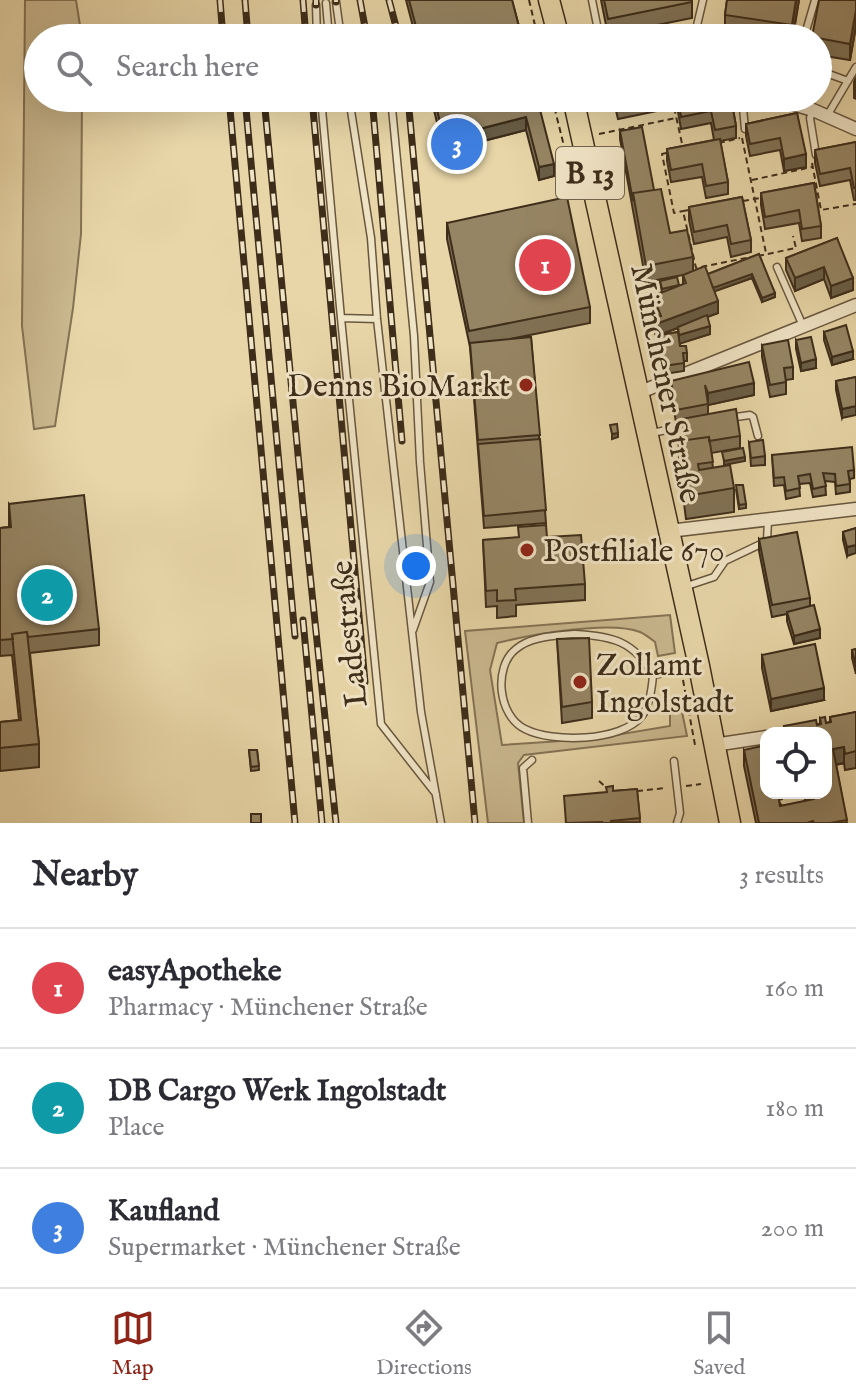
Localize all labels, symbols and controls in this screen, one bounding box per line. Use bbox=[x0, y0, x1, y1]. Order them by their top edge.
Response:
search box bbox=[24, 24, 832, 112]
icon: search bbox=[52, 46, 96, 90]
text: Search here bbox=[116, 49, 259, 87]
pin: 3 bbox=[431, 114, 483, 174]
road number: B 13 bbox=[556, 147, 624, 199]
pin: 1 bbox=[519, 235, 571, 295]
street label: Münchener Straße bbox=[619, 260, 710, 507]
place label: Denns BioMarkt bbox=[287, 367, 510, 408]
marker: Denns BioMarkt bbox=[517, 376, 535, 394]
place label: Postfiliale 670 bbox=[543, 532, 725, 573]
marker: Postfiliale 670 bbox=[518, 541, 536, 559]
your location bbox=[396, 546, 436, 586]
street label: Ladestraße bbox=[322, 558, 379, 709]
pin: 2 bbox=[21, 565, 73, 625]
place label: Zollamt Ingolstadt bbox=[596, 646, 734, 724]
marker: Zollamt Ingolstadt bbox=[571, 673, 589, 691]
map controls bbox=[760, 727, 832, 799]
button: locate bbox=[760, 727, 832, 799]
text: Nearby bbox=[32, 854, 138, 897]
text: 3 results bbox=[739, 859, 824, 892]
text: easyApotheke bbox=[108, 953, 282, 991]
text: 1 bbox=[53, 972, 63, 1005]
text: 160 m bbox=[765, 972, 824, 1005]
text: Pharmacy · Münchener Straße bbox=[108, 991, 428, 1024]
text: DB Cargo Werk Ingolstadt bbox=[108, 1073, 446, 1111]
text: 2 bbox=[52, 1092, 64, 1125]
text: 180 m bbox=[766, 1092, 824, 1125]
text: Place bbox=[108, 1111, 164, 1144]
text: Kaufland bbox=[108, 1193, 219, 1231]
text: 3 bbox=[53, 1212, 63, 1245]
text: 200 m bbox=[760, 1212, 824, 1245]
text: Supermarket · Münchener Straße bbox=[108, 1231, 461, 1264]
tab: Map bbox=[111, 1306, 155, 1382]
tab: Directions bbox=[376, 1306, 472, 1382]
tab: Saved bbox=[693, 1306, 745, 1382]

